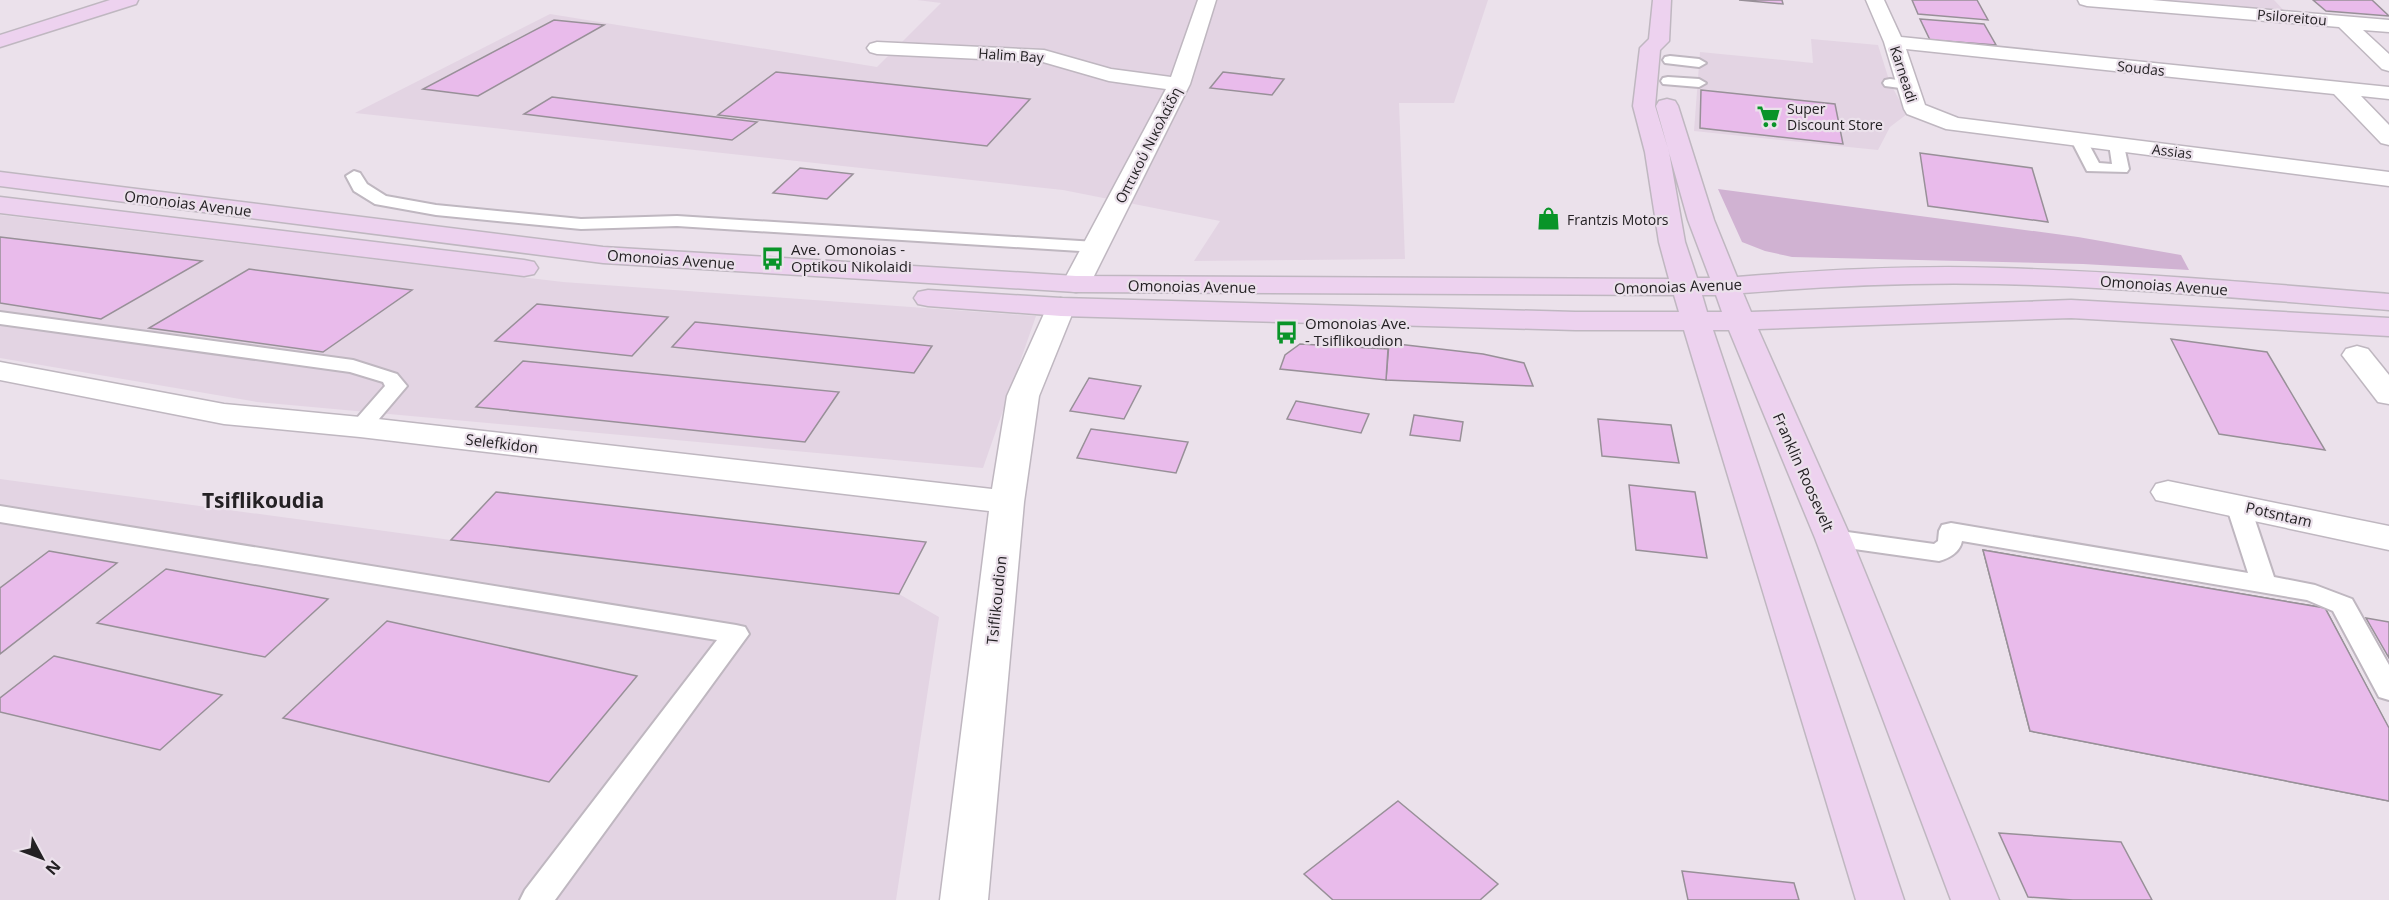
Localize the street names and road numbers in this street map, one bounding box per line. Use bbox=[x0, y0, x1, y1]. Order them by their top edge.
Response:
street label: Psiloreitou bbox=[2256, 4, 2328, 30]
street label: Halim Bay bbox=[978, 43, 1045, 67]
street label: Karneadi bbox=[1886, 43, 1922, 105]
street label: Soudas bbox=[2116, 56, 2166, 80]
street label: Οπτικού Νικολαΐδη bbox=[1110, 84, 1186, 206]
street label: Assias bbox=[2151, 139, 2193, 163]
street label: Omonoias Avenue bbox=[123, 185, 253, 221]
street label: Omonoias Avenue bbox=[606, 245, 736, 273]
street label: Omonoias Avenue bbox=[2099, 271, 2229, 299]
street label: Omonoias Avenue bbox=[1614, 274, 1742, 298]
street label: Omonoias Avenue bbox=[1128, 275, 1256, 297]
street label: Franklin Roosevelt bbox=[1769, 410, 1839, 534]
street label: Selefkidon bbox=[465, 429, 539, 457]
street label: Potsntam bbox=[2244, 497, 2314, 531]
street label: Tsiflikoudion bbox=[981, 555, 1011, 645]

